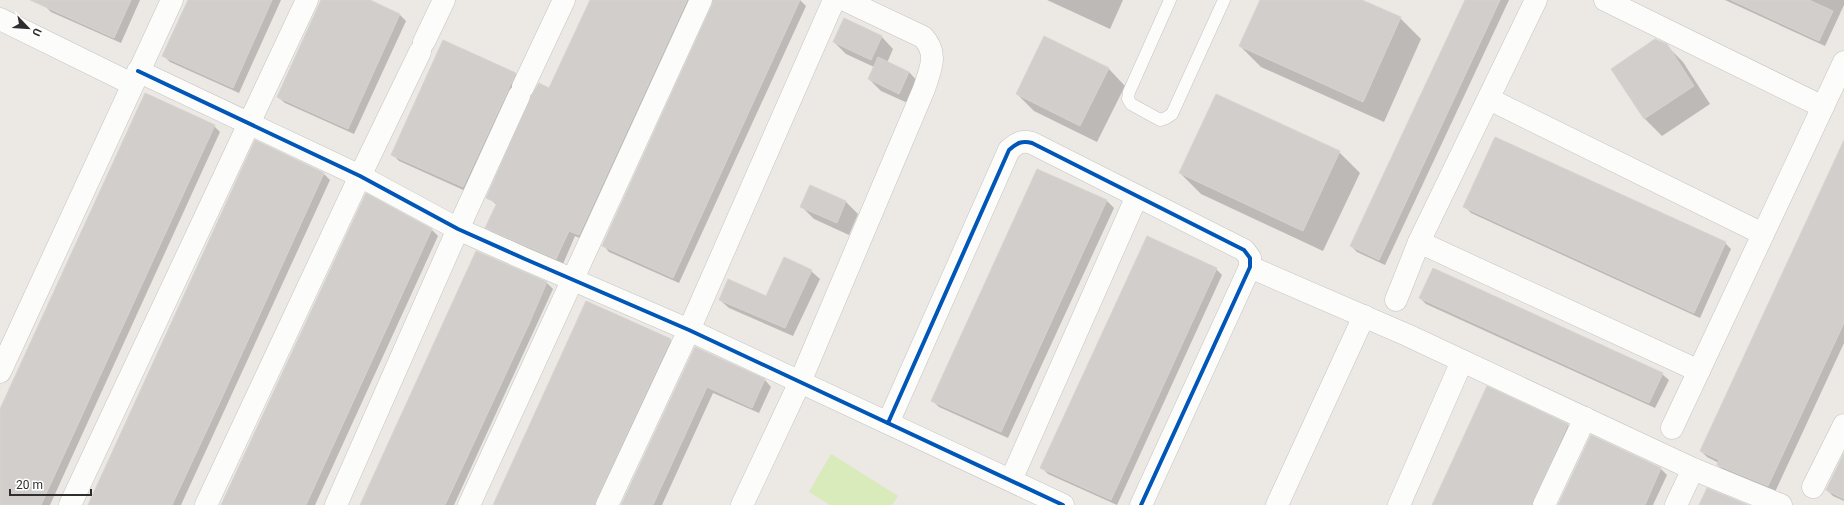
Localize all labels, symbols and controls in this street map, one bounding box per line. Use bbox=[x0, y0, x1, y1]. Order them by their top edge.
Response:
north arrow bbox=[8, 8, 48, 48]
text: U bbox=[29, 26, 44, 38]
scale bar bbox=[10, 471, 91, 497]
text: 20 m bbox=[16, 478, 43, 492]

